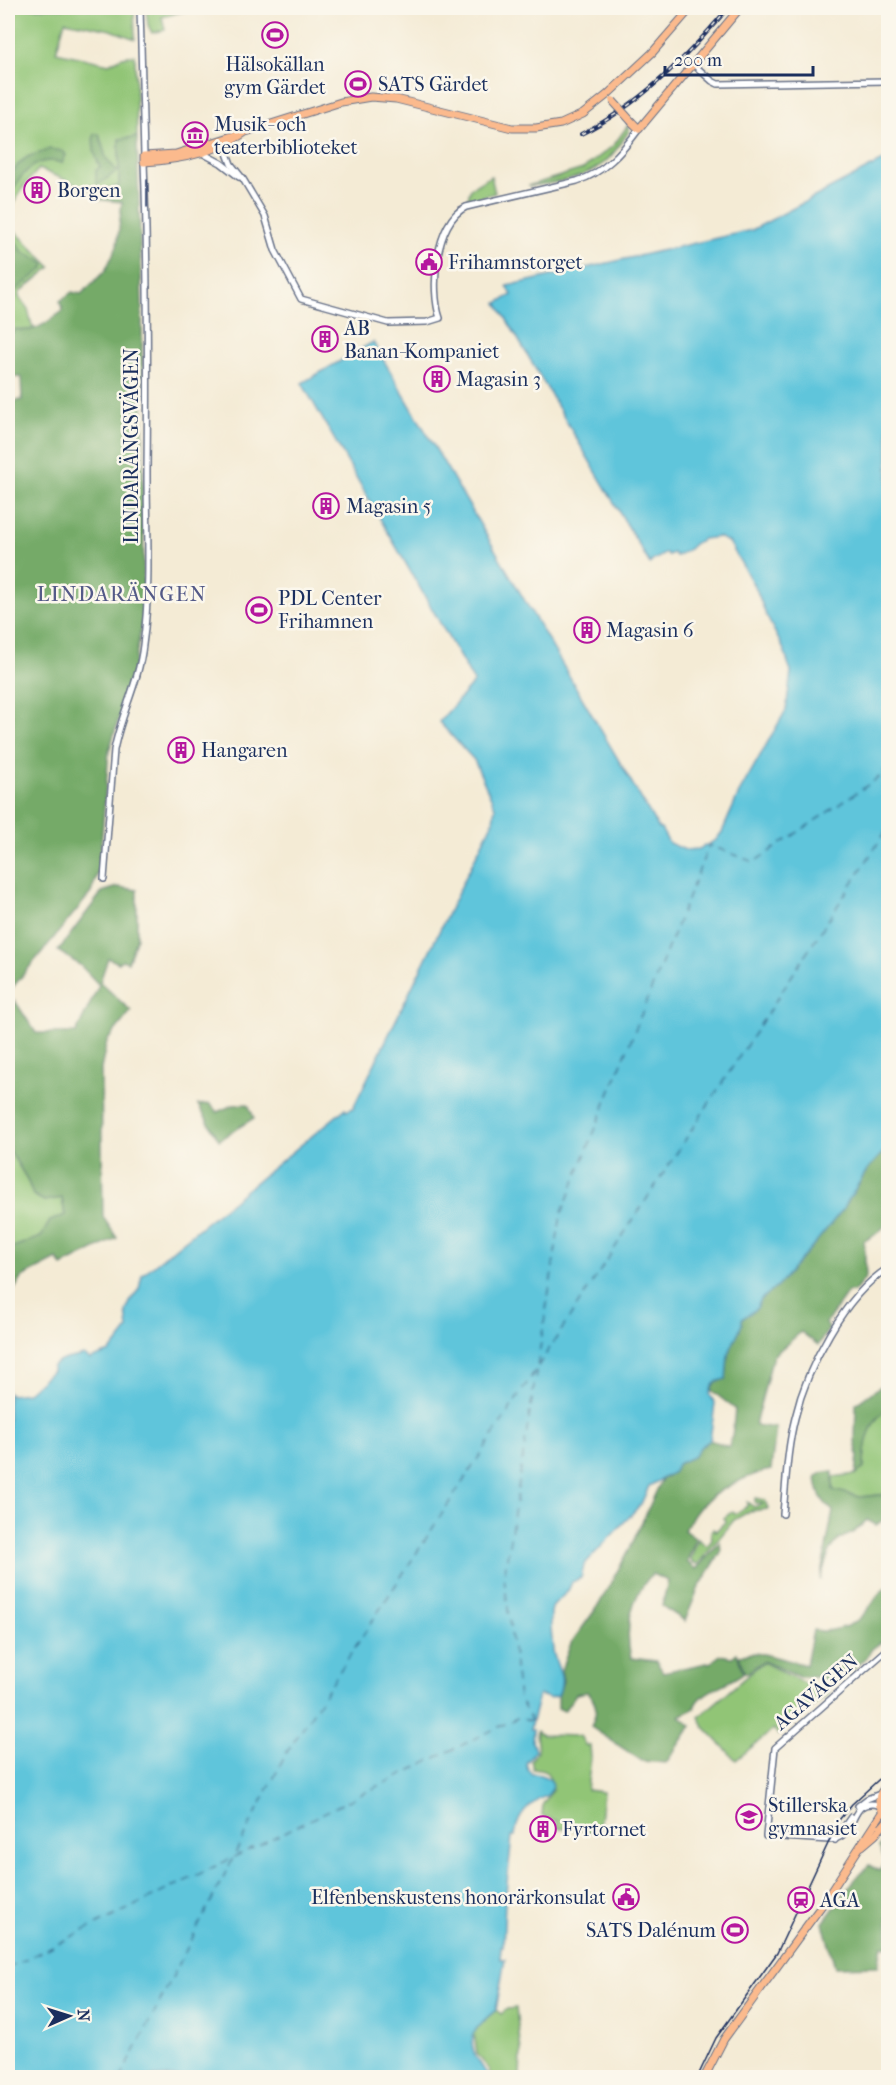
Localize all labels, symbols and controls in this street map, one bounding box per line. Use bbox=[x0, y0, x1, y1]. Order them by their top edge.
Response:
sports icon: Hälsokällan gym Gärdet bbox=[260, 20, 290, 50]
scale bar bbox=[665, 39, 814, 77]
text: 200 m bbox=[674, 50, 722, 71]
place label: Hälsokällan gym Gärdet bbox=[224, 53, 326, 99]
sports icon: SATS Gärdet bbox=[343, 69, 373, 99]
place label: SATS Gärdet bbox=[378, 73, 489, 96]
place label: Musik- och teaterbiblioteket bbox=[214, 113, 358, 159]
museum icon: Musik- och teaterbiblioteket bbox=[180, 120, 210, 150]
building icon: Borgen bbox=[22, 175, 52, 205]
place label: Borgen bbox=[57, 179, 121, 202]
public building icon: Frihamnstorget bbox=[414, 247, 444, 277]
place label: Frihamnstorget bbox=[448, 251, 583, 274]
place label: AB Banan-Kompaniet bbox=[343, 317, 499, 363]
building icon: AB Banan-Kompaniet bbox=[310, 324, 340, 354]
street label: LINDARÄNGSVÄGEN bbox=[119, 348, 143, 544]
building icon: Magasin 3 bbox=[422, 364, 452, 394]
place label: Magasin 3 bbox=[456, 368, 541, 391]
building icon: Magasin 5 bbox=[311, 491, 341, 521]
place label: Magasin 5 bbox=[346, 495, 431, 518]
district label: LINDARÄNGEN bbox=[37, 582, 207, 606]
place label: PDL Center Frihamnen bbox=[278, 587, 382, 633]
sports icon: PDL Center Frihamnen bbox=[244, 595, 274, 625]
building icon: Magasin 6 bbox=[572, 615, 602, 645]
place label: Magasin 6 bbox=[606, 619, 694, 642]
building icon: Hangaren bbox=[166, 735, 196, 765]
place label: Hangaren bbox=[201, 739, 288, 762]
street label: AGAVÄGEN bbox=[768, 1648, 863, 1736]
place label: Stillerska gymnasiet bbox=[768, 1794, 857, 1840]
school or university icon: Stillerska gymnasiet bbox=[734, 1802, 764, 1832]
building icon: Fyrtornet bbox=[528, 1814, 558, 1844]
place label: Fyrtornet bbox=[562, 1818, 646, 1841]
public building icon: Elfenbenskustens honorärkonsulat bbox=[611, 1882, 641, 1912]
station icon: AGA bbox=[786, 1885, 816, 1915]
place label: Elfenbenskustens honorärkonsulat bbox=[311, 1886, 606, 1909]
place label: AGA bbox=[819, 1889, 861, 1912]
sports icon: SATS Dalénum bbox=[720, 1915, 750, 1945]
place label: SATS Dalénum bbox=[586, 1919, 716, 1942]
north arrow bbox=[39, 1986, 99, 2046]
text: N bbox=[74, 2009, 93, 2023]

